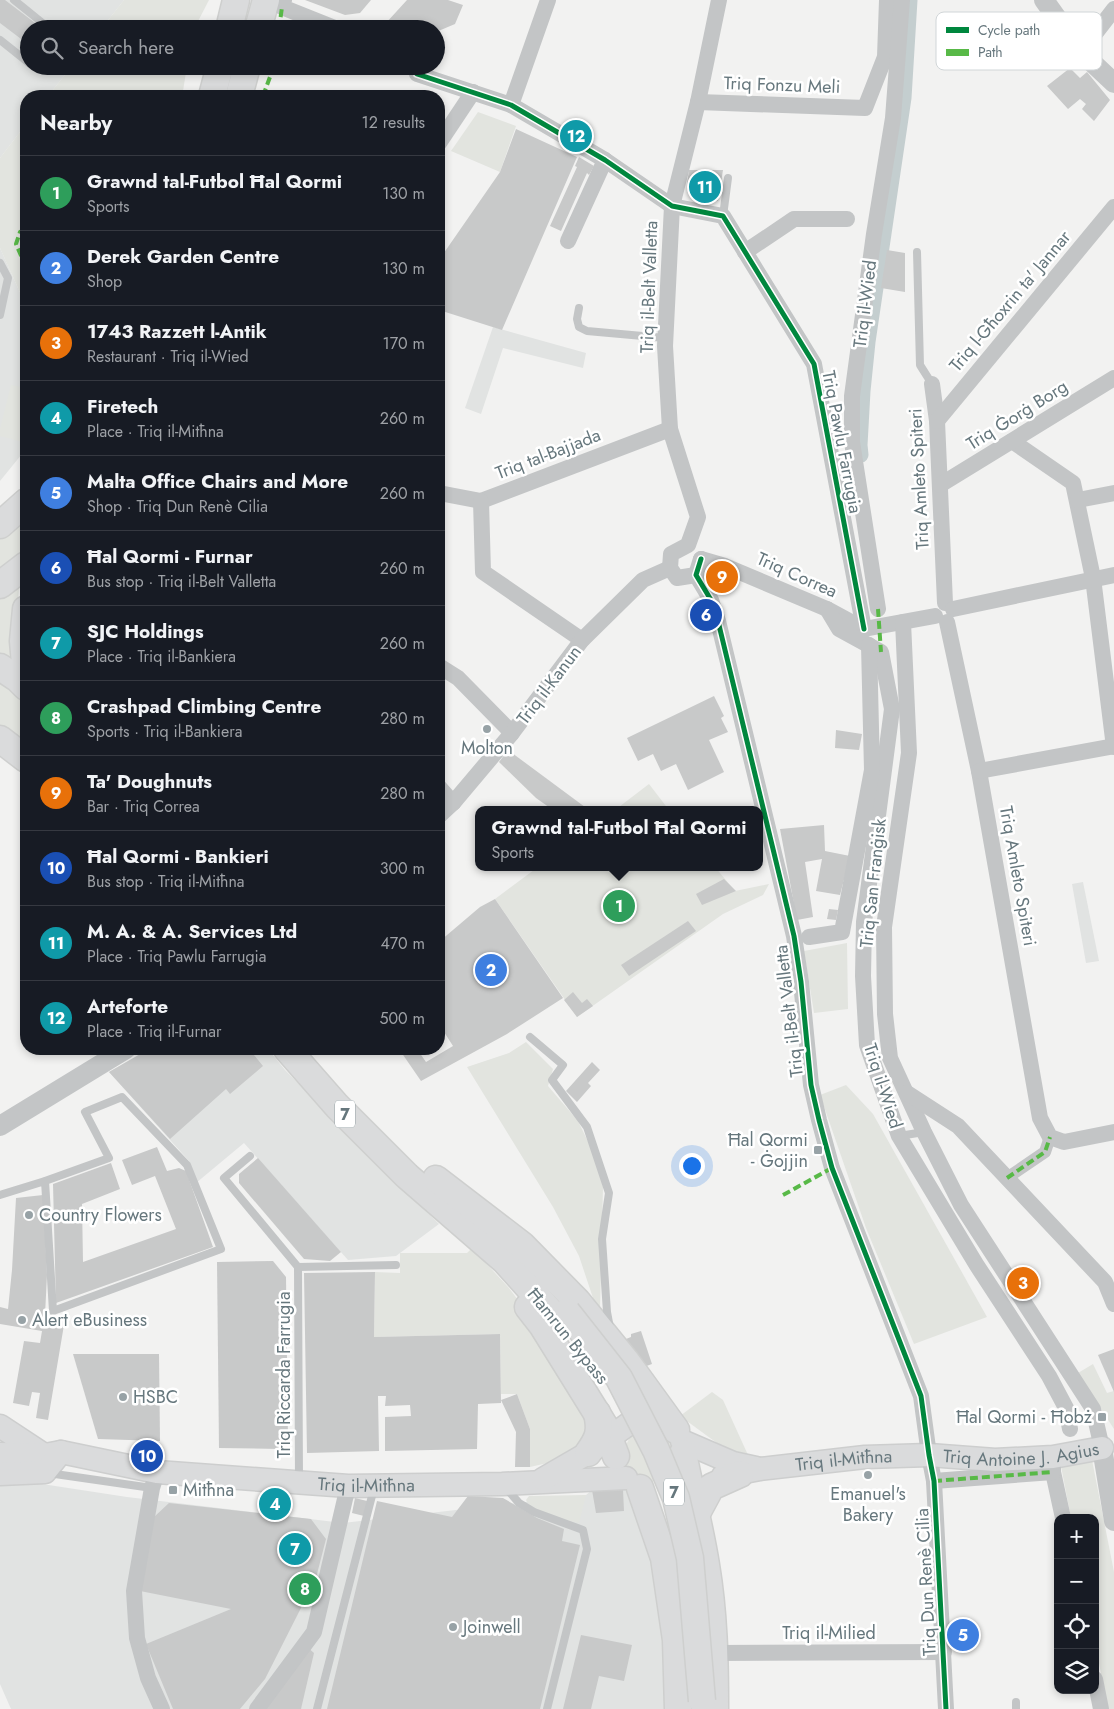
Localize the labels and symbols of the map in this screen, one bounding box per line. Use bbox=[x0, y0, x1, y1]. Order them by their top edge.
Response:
legend bbox=[936, 12, 1102, 70]
text: Cycle path bbox=[978, 20, 1040, 40]
text: Path bbox=[978, 42, 1003, 62]
street label: Triq Fonzu Meli bbox=[723, 70, 841, 100]
pin: 12 bbox=[560, 117, 592, 155]
pin: 11 bbox=[689, 168, 721, 206]
street label: Triq il-Belt Valletta bbox=[634, 220, 664, 354]
street label: Triq l-Għoxrin ta' Jannar bbox=[943, 224, 1077, 377]
street label: Triq il-Wied bbox=[847, 259, 883, 349]
street label: Triq Pawlu Farrugia bbox=[815, 368, 869, 516]
street label: Triq Ġorġ Borg bbox=[961, 374, 1073, 456]
street label: Triq Amleto Spiteri bbox=[902, 408, 936, 550]
street label: Triq tal-Bajjada bbox=[492, 422, 604, 486]
street label: Triq Correa bbox=[753, 546, 841, 604]
pin: 9 bbox=[706, 558, 738, 596]
pin: 6 bbox=[690, 596, 722, 634]
street label: Triq il-Kanun bbox=[511, 640, 587, 730]
marker: Molton bbox=[481, 723, 493, 735]
place label: Molton bbox=[461, 735, 513, 761]
street label: Triq Amleto Spiteri bbox=[993, 804, 1043, 948]
street label: Triq San Franġisk bbox=[853, 817, 893, 949]
pin: 1 bbox=[603, 887, 635, 925]
street label: Triq il-Belt Valletta bbox=[768, 944, 810, 1078]
pin: 2 bbox=[475, 951, 507, 989]
street label: Triq il-Wied bbox=[857, 1040, 909, 1132]
road number: 7 bbox=[335, 1100, 355, 1128]
place label: Ħal Qormi - Ġojjin bbox=[728, 1127, 808, 1174]
marker: Ħal Qormi - Ġojjin bbox=[812, 1144, 824, 1156]
your location bbox=[679, 1153, 705, 1179]
place label: Country Flowers bbox=[39, 1202, 162, 1228]
marker: Country Flowers bbox=[23, 1209, 35, 1221]
pin: 3 bbox=[1007, 1264, 1039, 1302]
street label: Ħamrun Bypass bbox=[521, 1282, 615, 1390]
street label: Triq Riccarda Farrugia bbox=[271, 1291, 297, 1459]
place label: Alert eBusiness bbox=[32, 1307, 147, 1333]
marker: Alert eBusiness bbox=[16, 1314, 28, 1326]
place label: HSBC bbox=[133, 1384, 178, 1410]
marker: HSBC bbox=[117, 1391, 129, 1403]
place label: Ħal Qormi - Ħobż bbox=[956, 1404, 1093, 1430]
marker: Ħal Qormi - Ħobż bbox=[1096, 1411, 1108, 1423]
street label: Triq Antoine J. Agius bbox=[942, 1436, 1101, 1473]
pin: 10 bbox=[131, 1437, 163, 1475]
street label: Triq il-Mitħna bbox=[794, 1443, 893, 1478]
marker: Emanuel's Bakery bbox=[862, 1469, 874, 1481]
street label: Triq il-Mitħna bbox=[317, 1471, 415, 1499]
place label: Mitħna bbox=[183, 1477, 234, 1503]
road number: 7 bbox=[664, 1478, 684, 1505]
place label: Emanuel's Bakery bbox=[830, 1481, 906, 1528]
marker: Mitħna bbox=[167, 1484, 179, 1496]
pin: 4 bbox=[259, 1485, 291, 1523]
street label: Triq Dun Renè Cilia bbox=[909, 1507, 943, 1657]
pin: 7 bbox=[279, 1530, 311, 1568]
pin: 8 bbox=[289, 1570, 321, 1608]
place label: Joinwell bbox=[461, 1614, 521, 1640]
pin: 5 bbox=[947, 1616, 979, 1654]
street label: Triq il-Milied bbox=[782, 1620, 876, 1646]
marker: Joinwell bbox=[447, 1621, 459, 1633]

